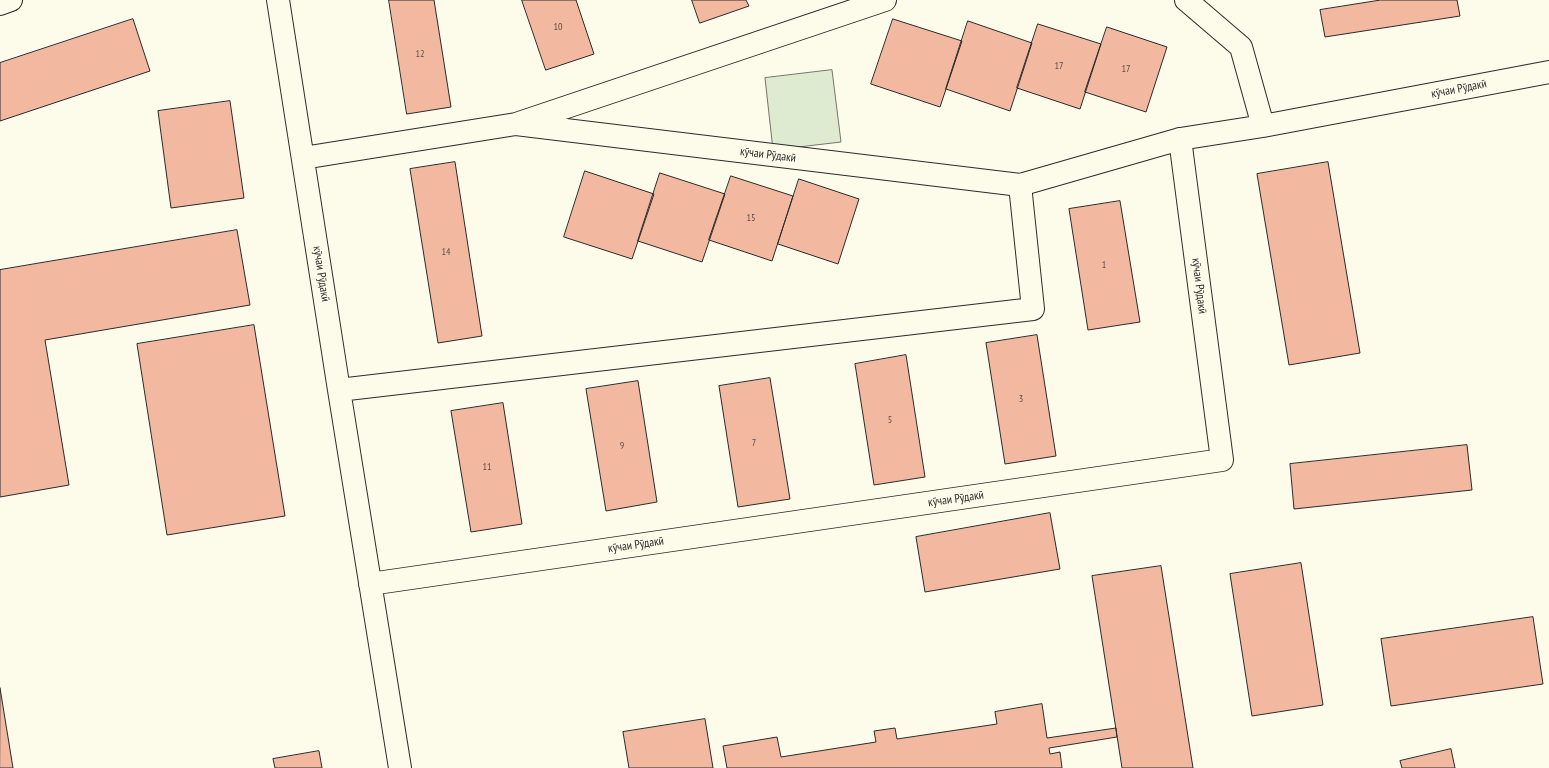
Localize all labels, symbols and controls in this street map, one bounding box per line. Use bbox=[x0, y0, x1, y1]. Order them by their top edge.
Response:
house number: 10 bbox=[554, 21, 562, 33]
house number: 12 bbox=[416, 48, 424, 60]
house number: 17 bbox=[1055, 60, 1063, 72]
house number: 17 bbox=[1122, 63, 1130, 75]
street label: кӯчаи Рӯдакӣ bbox=[1430, 77, 1488, 101]
street label: кӯчаи Рӯдакӣ bbox=[739, 144, 797, 166]
house number: 15 bbox=[747, 212, 755, 224]
street label: кӯчаи Рӯдакӣ bbox=[309, 245, 333, 303]
house number: 14 bbox=[442, 246, 450, 258]
street label: кӯчаи Рӯдакӣ bbox=[1188, 257, 1210, 315]
house number: 1 bbox=[1102, 259, 1106, 271]
house number: 3 bbox=[1019, 393, 1023, 405]
house number: 5 bbox=[888, 414, 892, 426]
house number: 7 bbox=[752, 437, 756, 449]
house number: 9 bbox=[620, 440, 624, 452]
house number: 11 bbox=[483, 461, 491, 473]
street label: кӯчаи Рӯдакӣ bbox=[927, 488, 985, 510]
street label: кӯчаи Рӯдакӣ bbox=[607, 534, 665, 556]

